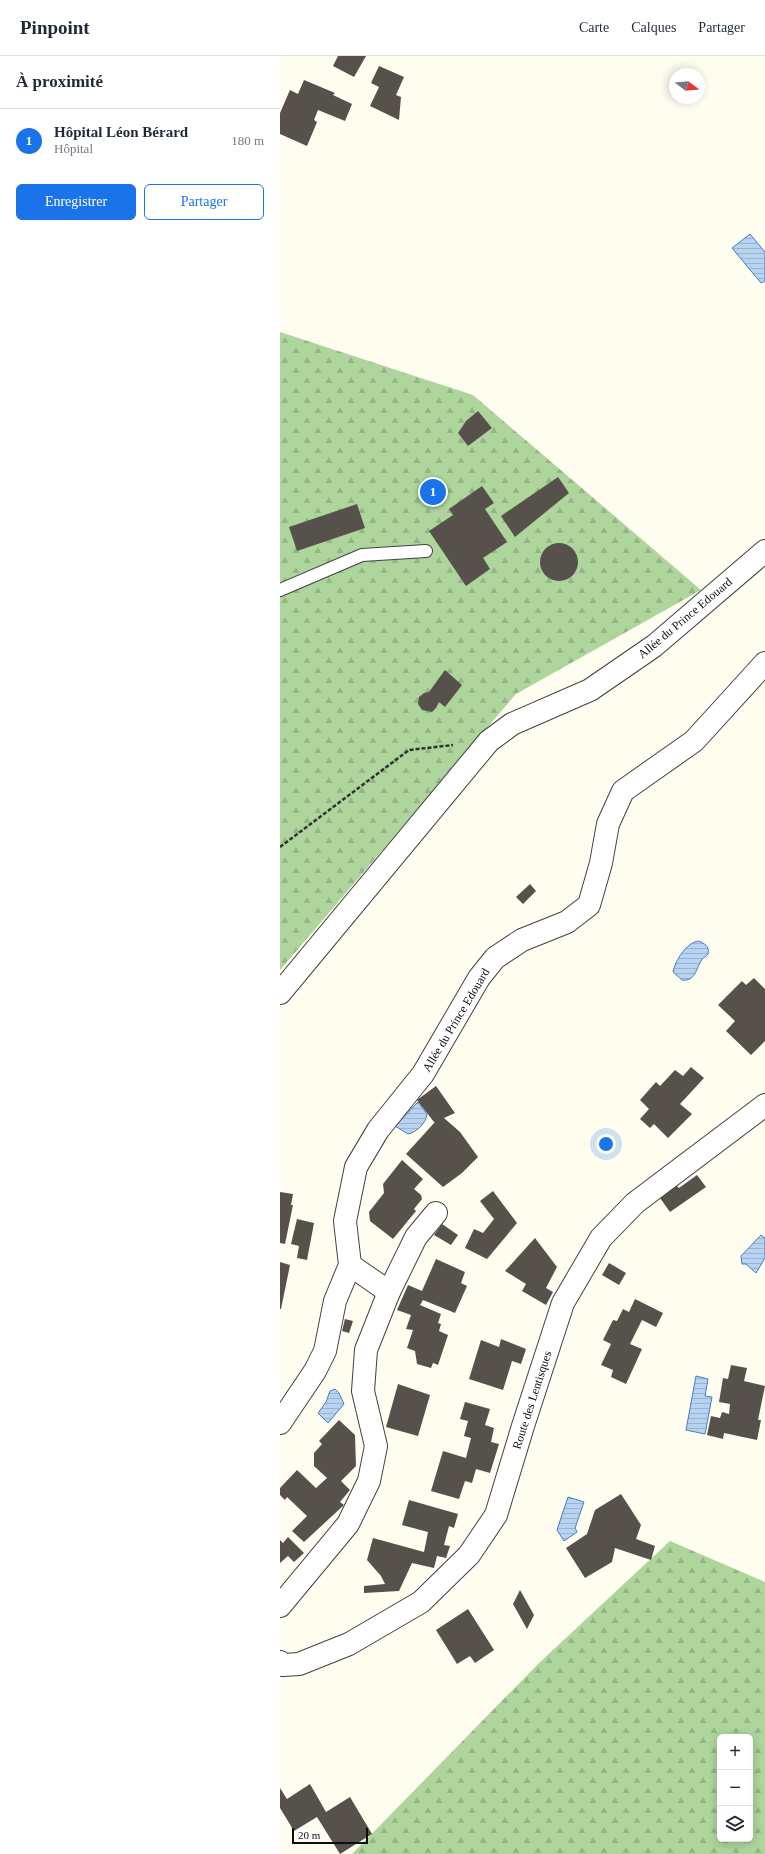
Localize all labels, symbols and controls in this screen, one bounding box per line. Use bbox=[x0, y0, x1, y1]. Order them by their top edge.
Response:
text: Pinpoint bbox=[20, 17, 90, 38]
text: Carte bbox=[579, 20, 609, 35]
text: Calques bbox=[631, 20, 676, 35]
text: Partager bbox=[698, 20, 745, 35]
north arrow bbox=[669, 68, 705, 104]
text: À proximité bbox=[16, 72, 103, 91]
text: Hôpital Léon Bérard bbox=[54, 124, 188, 140]
text: 1 bbox=[26, 133, 32, 148]
text: 180 m bbox=[231, 133, 264, 148]
text: Hôpital bbox=[54, 141, 93, 156]
button: Enregistrer bbox=[16, 184, 136, 220]
button: Partager bbox=[144, 184, 264, 220]
pin: 1 bbox=[420, 477, 446, 507]
street label: Allée du Prince Edouard bbox=[635, 575, 735, 661]
street label: Allée du Prince Edouard bbox=[420, 966, 492, 1074]
your location bbox=[596, 1134, 616, 1154]
street label: Route des Lentisques bbox=[509, 1349, 555, 1451]
map controls bbox=[717, 1734, 753, 1842]
button: + bbox=[717, 1734, 753, 1770]
button: − bbox=[717, 1770, 753, 1806]
button: layers bbox=[717, 1806, 753, 1842]
scale bar bbox=[292, 1826, 368, 1845]
text: 20 m bbox=[298, 1829, 320, 1841]

